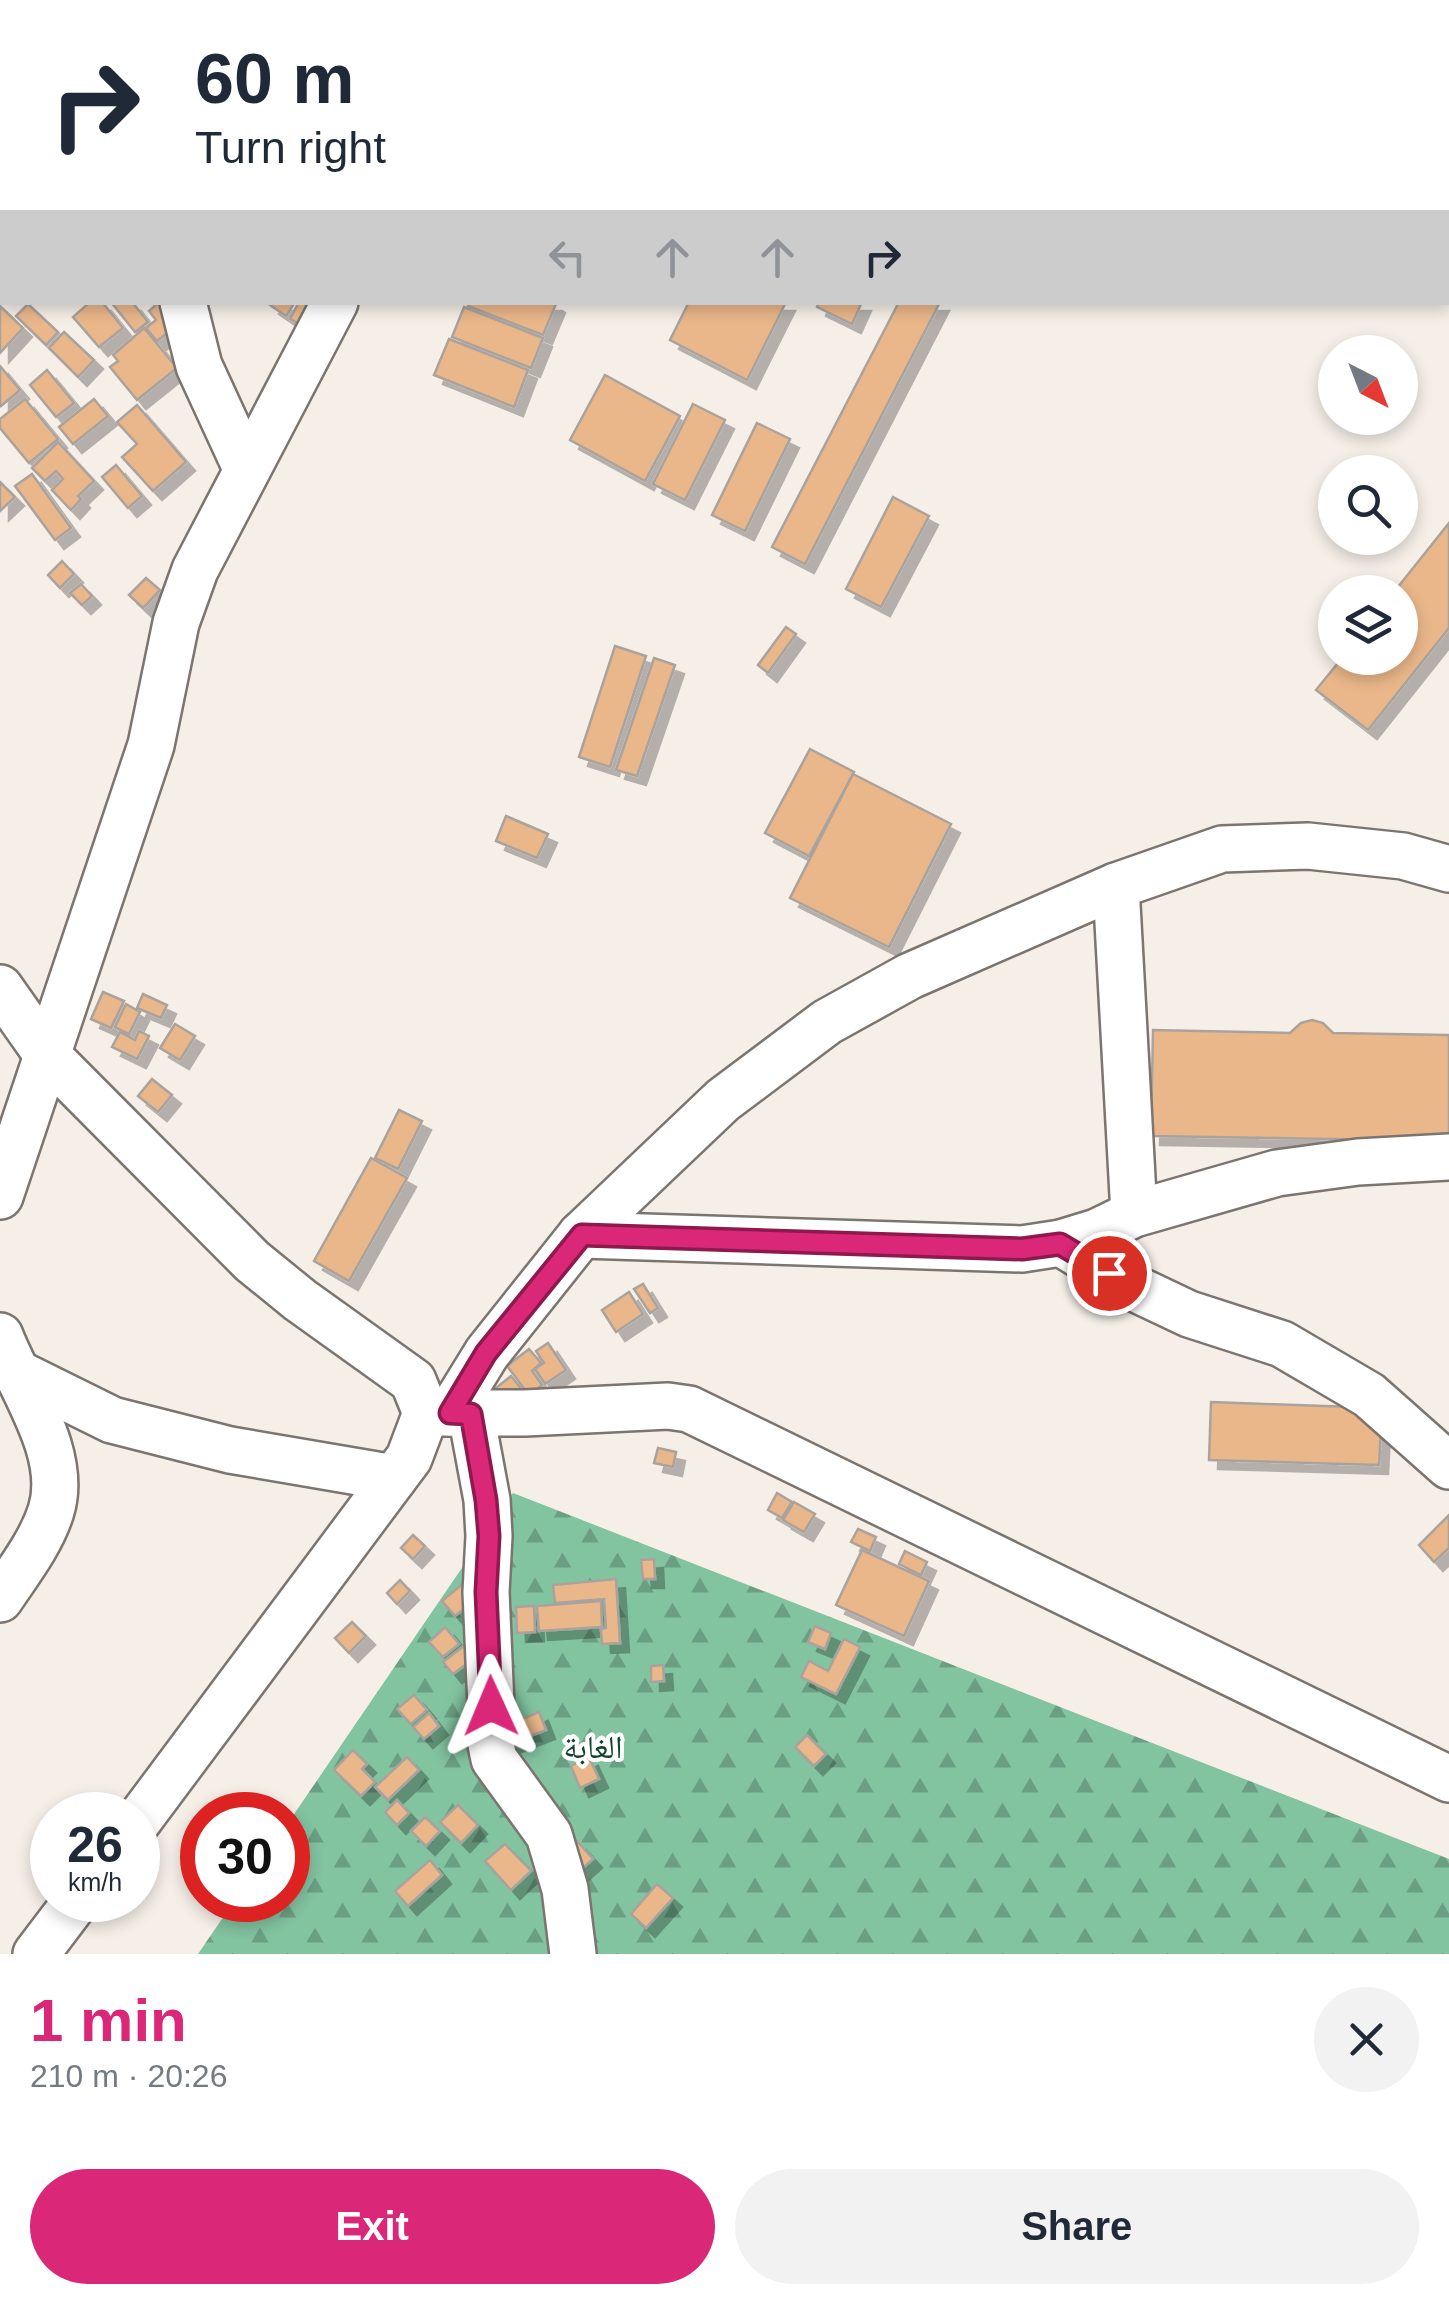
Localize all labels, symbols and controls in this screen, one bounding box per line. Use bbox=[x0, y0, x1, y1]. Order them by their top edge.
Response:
icon: right bbox=[30, 40, 160, 170]
text: 60 m bbox=[195, 40, 355, 118]
text: Turn right bbox=[195, 122, 386, 173]
icon: left bbox=[540, 230, 595, 285]
icon: ahead bbox=[645, 230, 700, 285]
icon: ahead bbox=[750, 230, 805, 285]
icon: right bbox=[855, 230, 910, 285]
north arrow bbox=[1318, 335, 1418, 435]
map controls bbox=[1318, 335, 1418, 675]
button: search bbox=[1318, 455, 1418, 555]
button: layers bbox=[1318, 575, 1418, 675]
pin bbox=[1067, 1231, 1152, 1316]
icon: arrive bbox=[1082, 1246, 1137, 1301]
position arrow bbox=[439, 1654, 543, 1758]
park label: الغابة bbox=[563, 1729, 623, 1765]
speed limit sign: 30 bbox=[180, 1792, 310, 1922]
text: 26 bbox=[67, 1817, 123, 1873]
text: km/h bbox=[68, 1868, 122, 1896]
text: 1 min bbox=[30, 1987, 187, 2054]
button: close bbox=[1314, 1987, 1419, 2092]
text: 210 m · 20:26 bbox=[30, 2058, 227, 2094]
button: Exit bbox=[30, 2169, 715, 2284]
button: Share bbox=[735, 2169, 1419, 2284]

